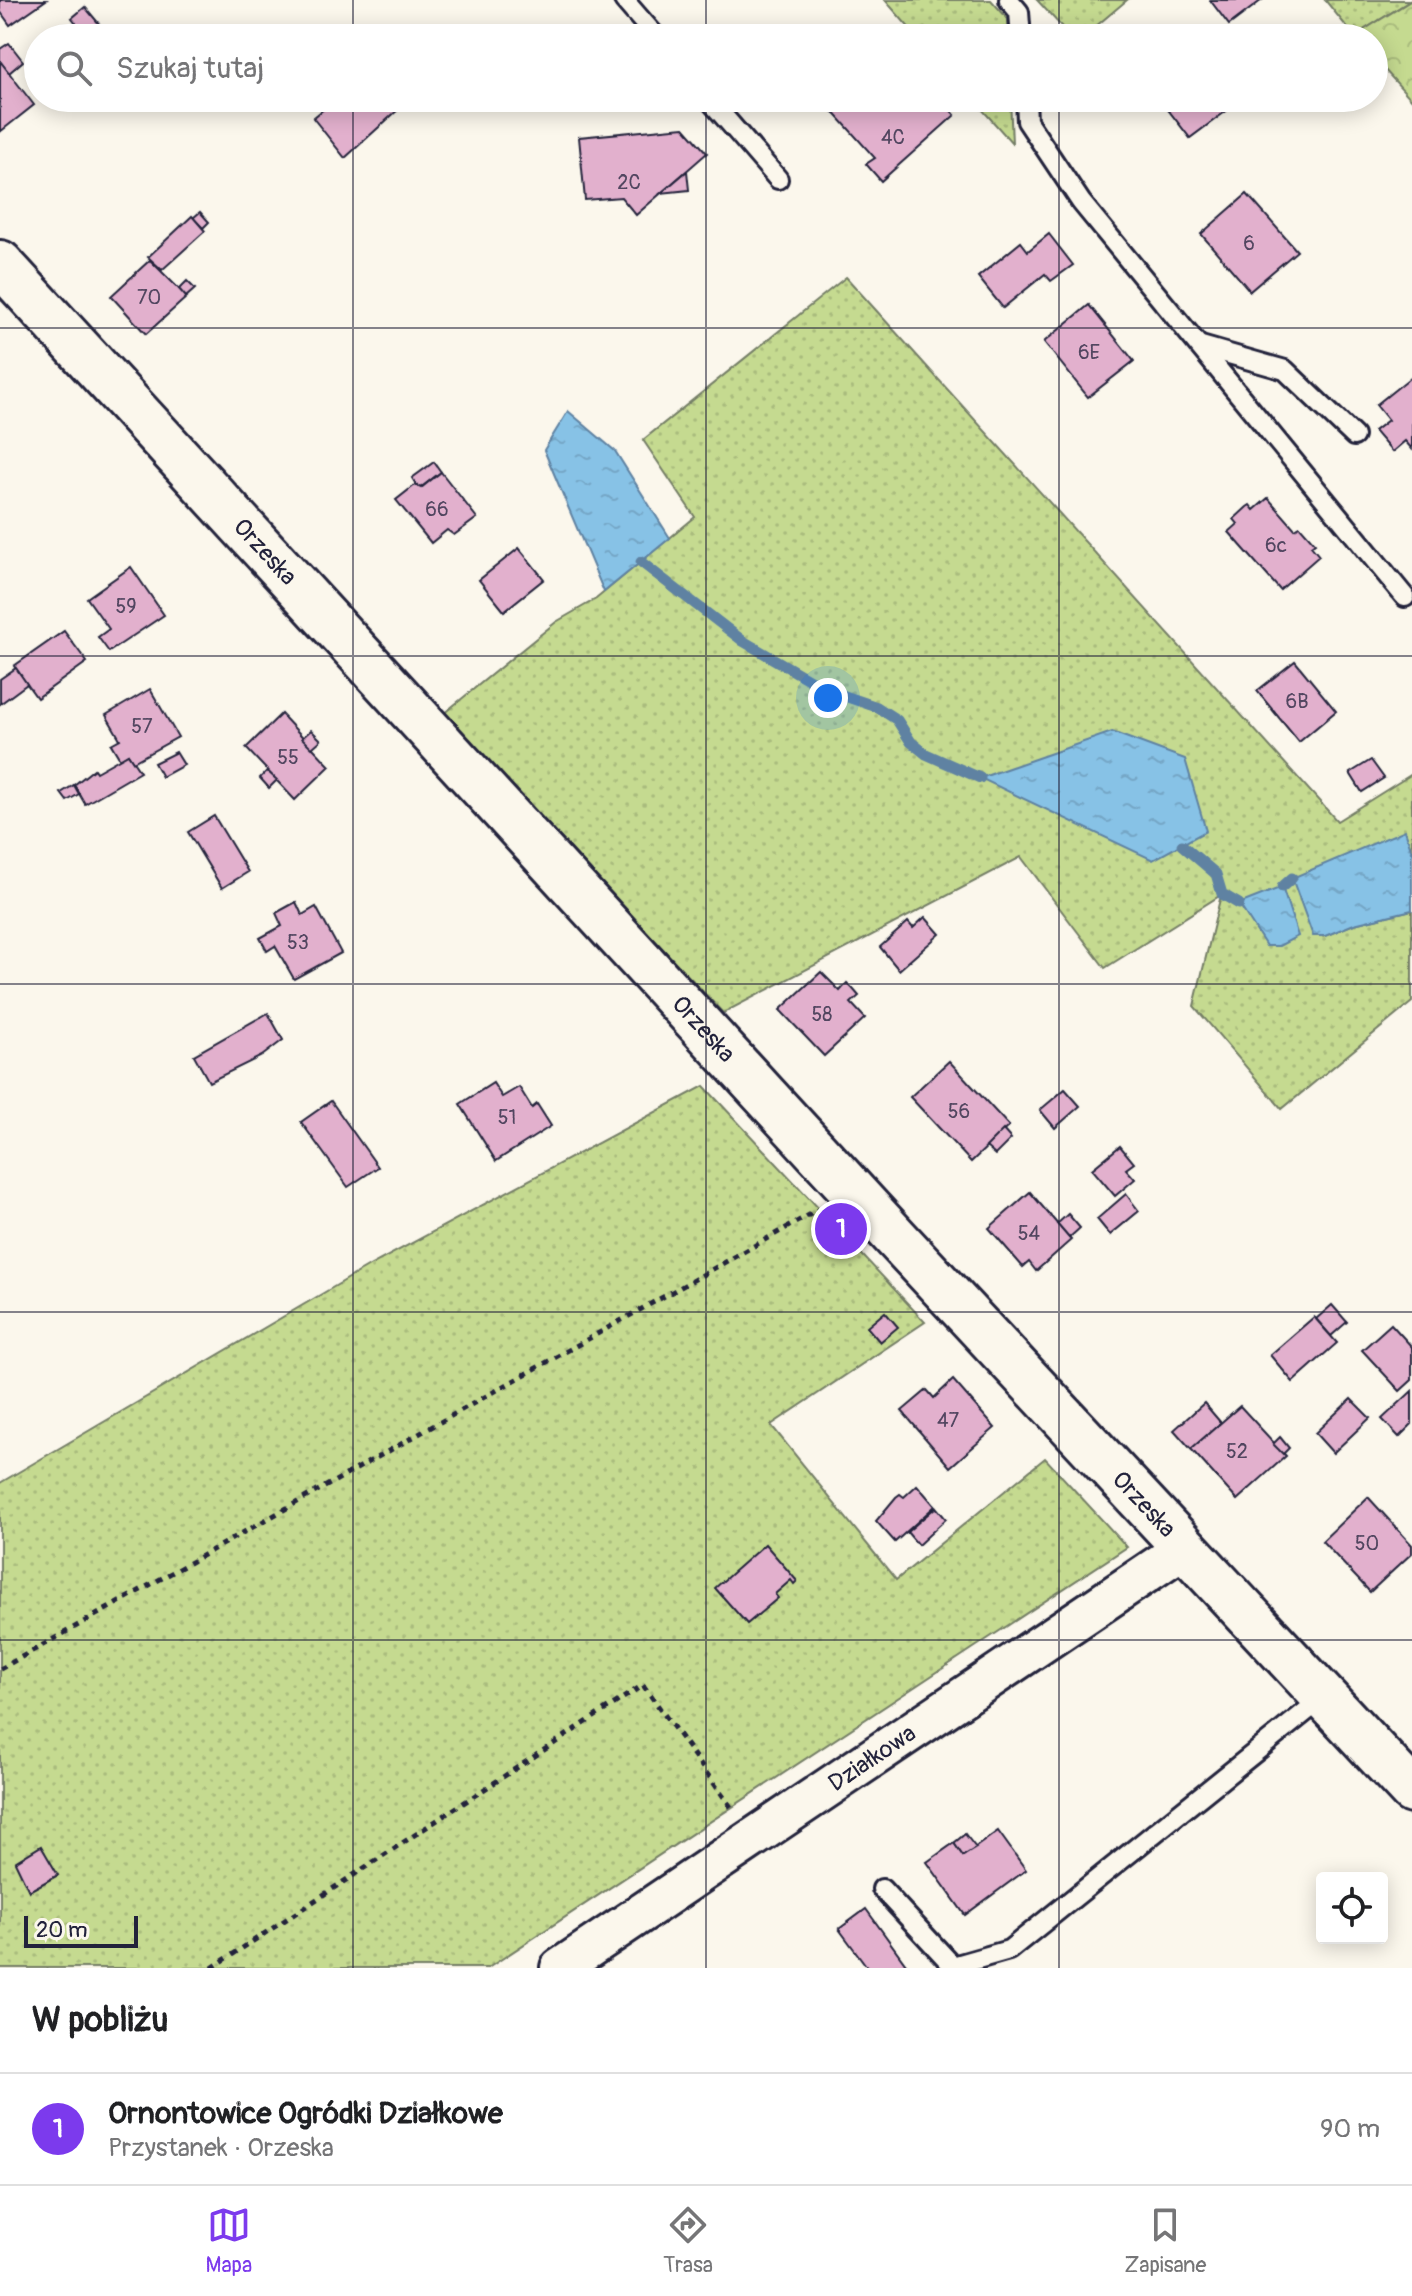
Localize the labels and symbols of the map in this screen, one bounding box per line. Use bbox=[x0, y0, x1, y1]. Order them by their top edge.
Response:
house number: 4C bbox=[881, 125, 905, 150]
house number: 2C bbox=[617, 170, 641, 195]
house number: 6 bbox=[1243, 231, 1255, 256]
house number: 70 bbox=[137, 285, 161, 310]
house number: 6E bbox=[1078, 340, 1100, 365]
house number: 66 bbox=[425, 497, 449, 522]
street label: Orzeska bbox=[227, 513, 303, 591]
house number: 6c bbox=[1265, 533, 1287, 558]
house number: 59 bbox=[115, 594, 137, 619]
your location bbox=[808, 678, 848, 718]
house number: 6B bbox=[1286, 689, 1308, 714]
house number: 57 bbox=[131, 714, 153, 739]
house number: 55 bbox=[277, 745, 299, 770]
house number: 53 bbox=[287, 930, 309, 955]
street label: Orzeska bbox=[666, 990, 741, 1068]
house number: 58 bbox=[812, 1002, 832, 1027]
house number: 56 bbox=[948, 1099, 970, 1124]
house number: 51 bbox=[498, 1105, 516, 1130]
pin: 1 bbox=[815, 1199, 867, 1259]
house number: 54 bbox=[1018, 1221, 1041, 1246]
house number: 47 bbox=[937, 1408, 960, 1433]
house number: 52 bbox=[1226, 1439, 1248, 1464]
street label: Orzeska bbox=[1106, 1465, 1182, 1544]
house number: 50 bbox=[1355, 1531, 1379, 1556]
street label: Działkowa bbox=[823, 1719, 921, 1798]
scale bar bbox=[24, 1912, 138, 1948]

